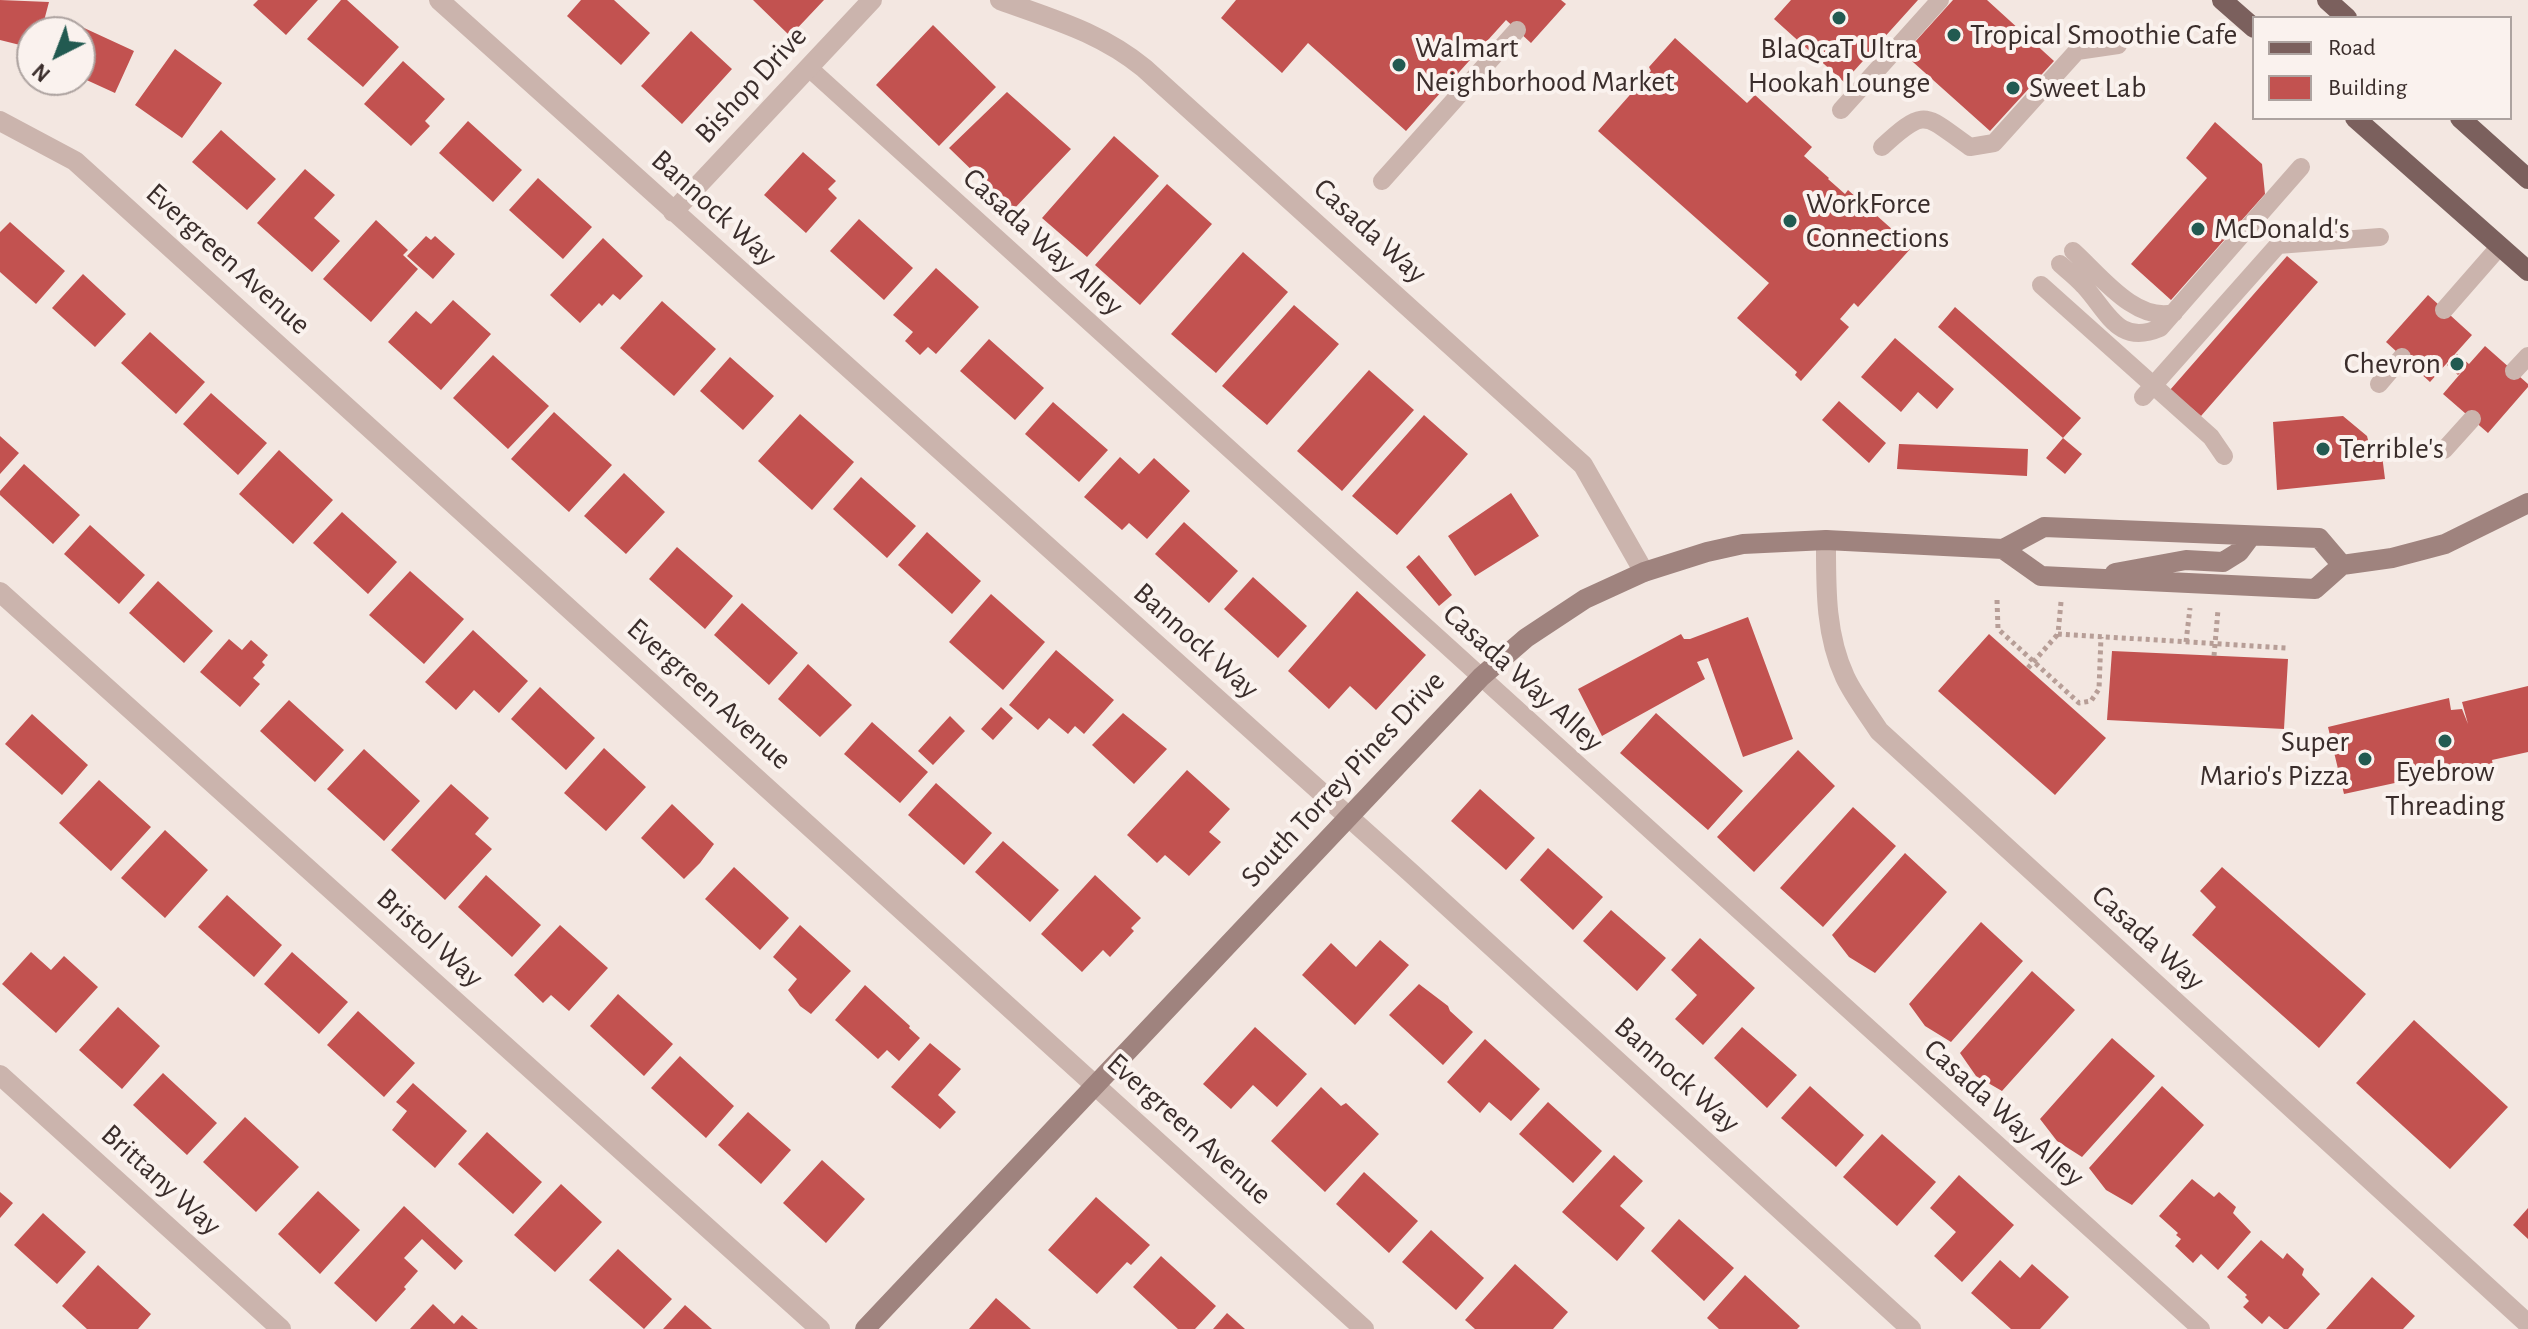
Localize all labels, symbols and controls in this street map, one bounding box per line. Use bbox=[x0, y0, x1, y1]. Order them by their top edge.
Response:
marker: BlaQcaT Ultra Hookah Lounge bbox=[1830, 9, 1848, 27]
north arrow bbox=[16, 16, 96, 96]
legend bbox=[2252, 16, 2512, 120]
place label: Tropical Smoothie Cafe bbox=[1970, 17, 2237, 53]
street label: Bishop Drive bbox=[688, 19, 814, 151]
marker: Tropical Smoothie Cafe bbox=[1945, 26, 1963, 44]
place label: Walmart Neighborhood Market bbox=[1415, 30, 1675, 100]
place label: BlaQcaT Ultra Hookah Lounge bbox=[1748, 31, 1930, 102]
text: Road bbox=[2328, 36, 2376, 60]
marker: Walmart Neighborhood Market bbox=[1390, 56, 1408, 74]
text: N bbox=[28, 59, 54, 86]
place label: Sweet Lab bbox=[2029, 70, 2146, 106]
text: Building bbox=[2328, 76, 2407, 100]
marker: Sweet Lab bbox=[2004, 79, 2022, 97]
street label: Bannock Way bbox=[644, 142, 784, 274]
street label: Casada Way Alley bbox=[955, 160, 1131, 324]
street label: Casada Way bbox=[1306, 171, 1434, 291]
street label: Evergreen Avenue bbox=[138, 176, 318, 342]
place label: WorkForce Connections bbox=[1806, 186, 1949, 256]
place label: McDonald's bbox=[2214, 211, 2350, 247]
marker: WorkForce Connections bbox=[1781, 212, 1799, 230]
marker: McDonald's bbox=[2189, 220, 2207, 238]
place label: Chevron bbox=[2344, 346, 2441, 382]
marker: Chevron bbox=[2448, 355, 2466, 373]
place label: Terrible's bbox=[2339, 431, 2444, 467]
marker: Terrible's bbox=[2314, 440, 2332, 458]
street label: Bannock Way bbox=[1126, 575, 1266, 707]
street label: Casada Way Alley bbox=[1435, 596, 1611, 760]
street label: Evergreen Avenue bbox=[619, 611, 799, 777]
street label: South Torrey Pines Drive bbox=[1234, 663, 1452, 895]
place label: Super Mario's Pizza bbox=[2200, 724, 2349, 794]
marker: Eyebrow Threading bbox=[2436, 732, 2454, 750]
marker: Super Mario's Pizza bbox=[2356, 750, 2374, 768]
place label: Eyebrow Threading bbox=[2385, 754, 2505, 824]
street label: Casada Way bbox=[2084, 878, 2212, 998]
street label: Bristol Way bbox=[369, 881, 491, 995]
street label: Bannock Way bbox=[1607, 1009, 1747, 1141]
street label: Casada Way Alley bbox=[1916, 1031, 2092, 1195]
street label: Evergreen Avenue bbox=[1099, 1046, 1279, 1212]
street label: Brittany Way bbox=[93, 1117, 229, 1243]

